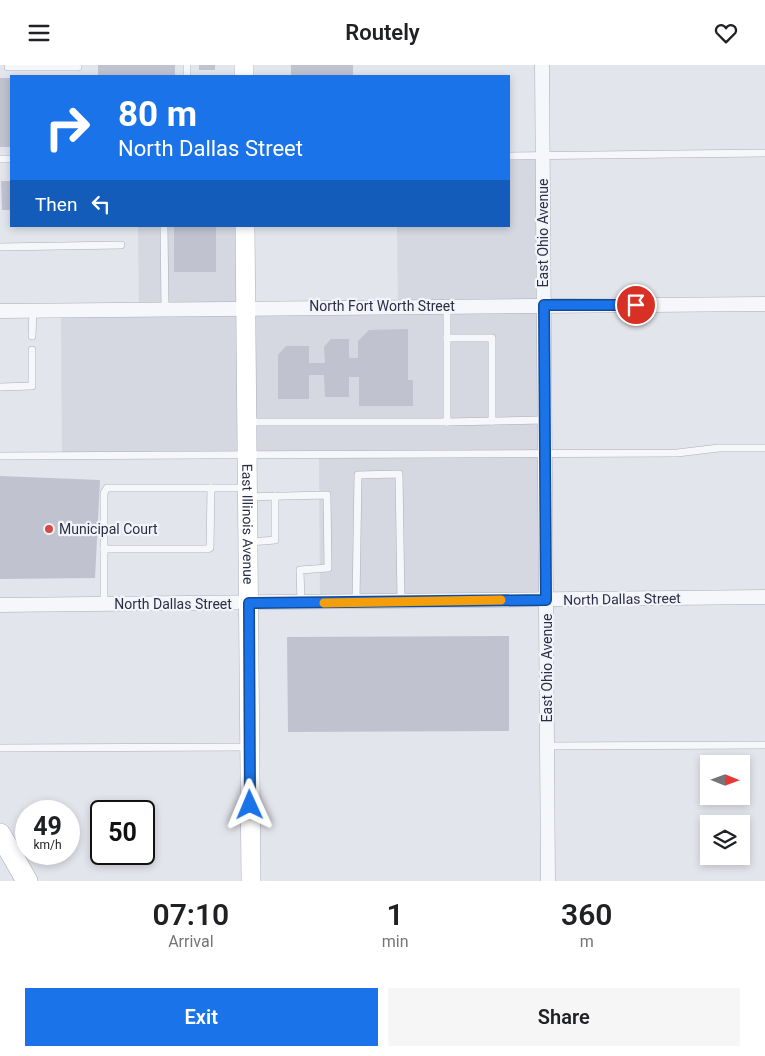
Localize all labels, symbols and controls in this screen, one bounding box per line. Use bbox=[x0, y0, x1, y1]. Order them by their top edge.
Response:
icon: menu bbox=[25, 19, 53, 47]
icon: heart bbox=[712, 19, 740, 47]
text: Routely bbox=[345, 20, 420, 45]
text: 80 m bbox=[118, 94, 197, 135]
icon: right bbox=[35, 95, 100, 160]
text: North Dallas Street bbox=[118, 136, 303, 161]
street label: East Ohio Avenue bbox=[535, 179, 551, 287]
icon: left bbox=[87, 190, 115, 218]
text: Then bbox=[35, 193, 77, 216]
pin bbox=[615, 284, 657, 326]
icon: arrive bbox=[622, 291, 650, 319]
street label: North Fort Worth Street bbox=[309, 298, 455, 314]
street label: East Illinois Avenue bbox=[239, 464, 256, 584]
place label: Municipal Court bbox=[59, 521, 158, 537]
marker: Municipal Court bbox=[43, 523, 55, 535]
street label: North Dallas Street bbox=[563, 590, 681, 608]
street label: North Dallas Street bbox=[114, 596, 232, 612]
street label: East Ohio Avenue bbox=[539, 614, 555, 722]
north arrow bbox=[700, 755, 750, 805]
map controls bbox=[700, 755, 750, 865]
position arrow bbox=[223, 778, 275, 830]
speed limit sign: 50 bbox=[90, 800, 155, 865]
text: 49 bbox=[33, 812, 62, 841]
button: layers bbox=[700, 815, 750, 865]
text: km/h bbox=[33, 838, 62, 852]
text: 07:10 bbox=[153, 897, 229, 932]
text: 1 bbox=[387, 897, 404, 932]
text: 360 bbox=[561, 897, 612, 932]
text: Arrival bbox=[168, 932, 214, 951]
text: min bbox=[382, 932, 409, 951]
text: m bbox=[580, 932, 594, 951]
button: Exit bbox=[25, 988, 378, 1046]
button: Share bbox=[388, 988, 740, 1046]

